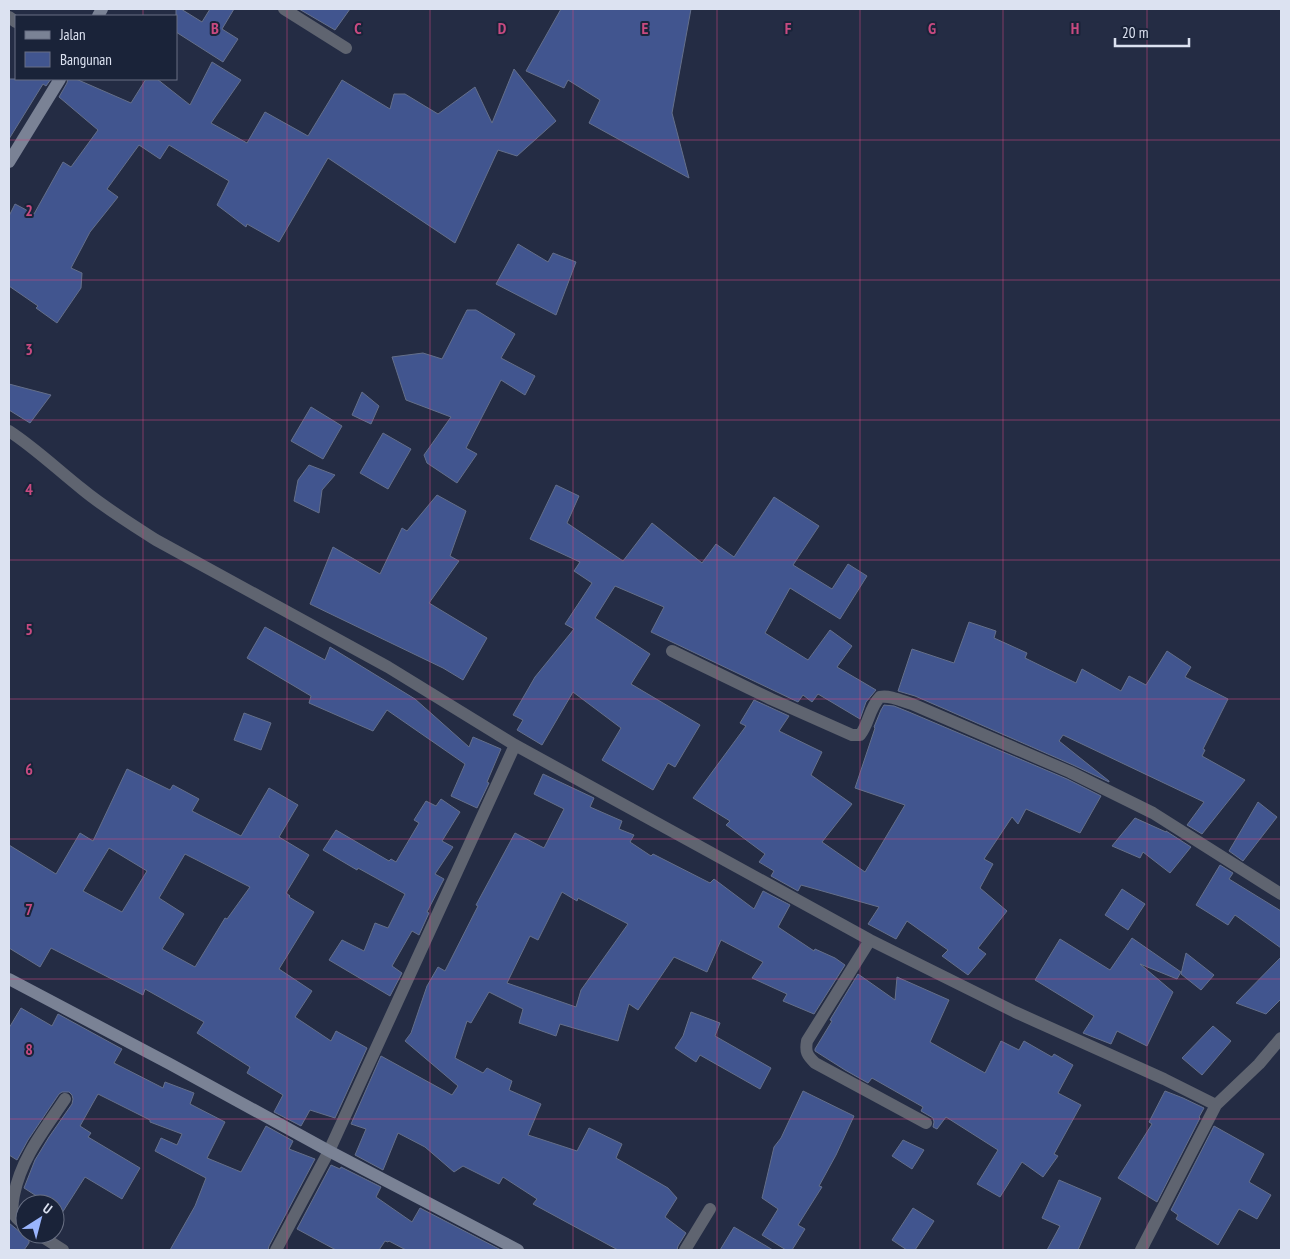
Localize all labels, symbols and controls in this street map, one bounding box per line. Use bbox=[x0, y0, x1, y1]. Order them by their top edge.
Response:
legend bbox=[15, 15, 178, 80]
scale bar bbox=[1115, 15, 1189, 47]
text: B bbox=[211, 18, 219, 38]
text: C bbox=[354, 18, 362, 38]
text: D bbox=[498, 18, 507, 38]
text: E bbox=[642, 18, 649, 38]
text: F bbox=[785, 18, 792, 38]
text: G bbox=[928, 18, 936, 38]
text: H bbox=[1071, 18, 1079, 38]
text: 20 m bbox=[1122, 23, 1148, 42]
text: Jalan bbox=[59, 25, 86, 44]
text: Bangunan bbox=[60, 50, 112, 69]
text: 2 bbox=[25, 200, 33, 220]
text: 3 bbox=[25, 339, 33, 359]
text: 4 bbox=[25, 479, 33, 499]
text: 5 bbox=[25, 619, 33, 639]
text: 6 bbox=[25, 759, 33, 779]
text: 7 bbox=[25, 899, 33, 919]
text: 8 bbox=[25, 1039, 33, 1059]
north arrow bbox=[15, 1194, 65, 1244]
text: U bbox=[39, 1199, 56, 1218]

